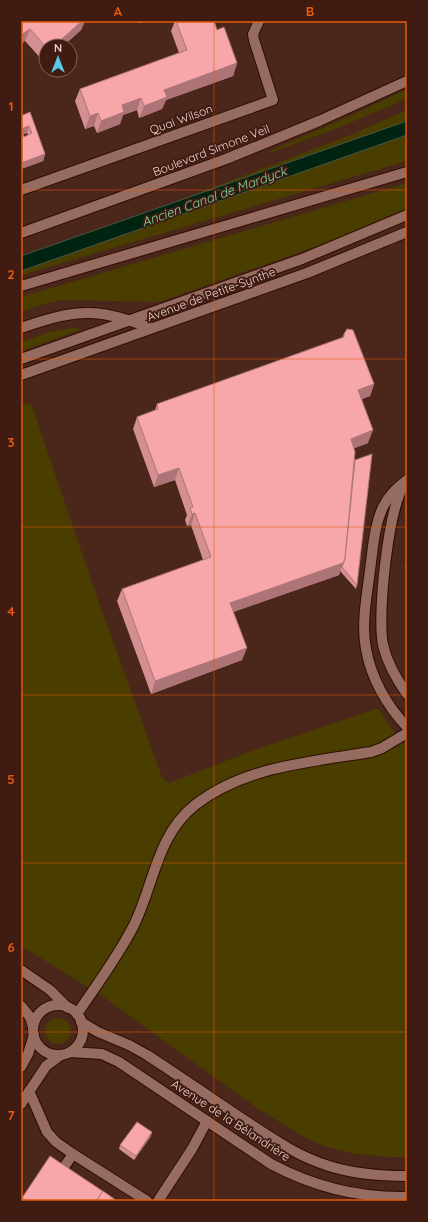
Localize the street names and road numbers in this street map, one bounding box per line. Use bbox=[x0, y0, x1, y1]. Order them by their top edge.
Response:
street label: Quai Wilson bbox=[147, 101, 215, 137]
street label: Boulevard Simone Veil bbox=[150, 121, 272, 179]
street label: Avenue de Petite-Synthe bbox=[145, 264, 278, 324]
street label: Avenue de la Bélandrière bbox=[169, 1076, 293, 1164]

